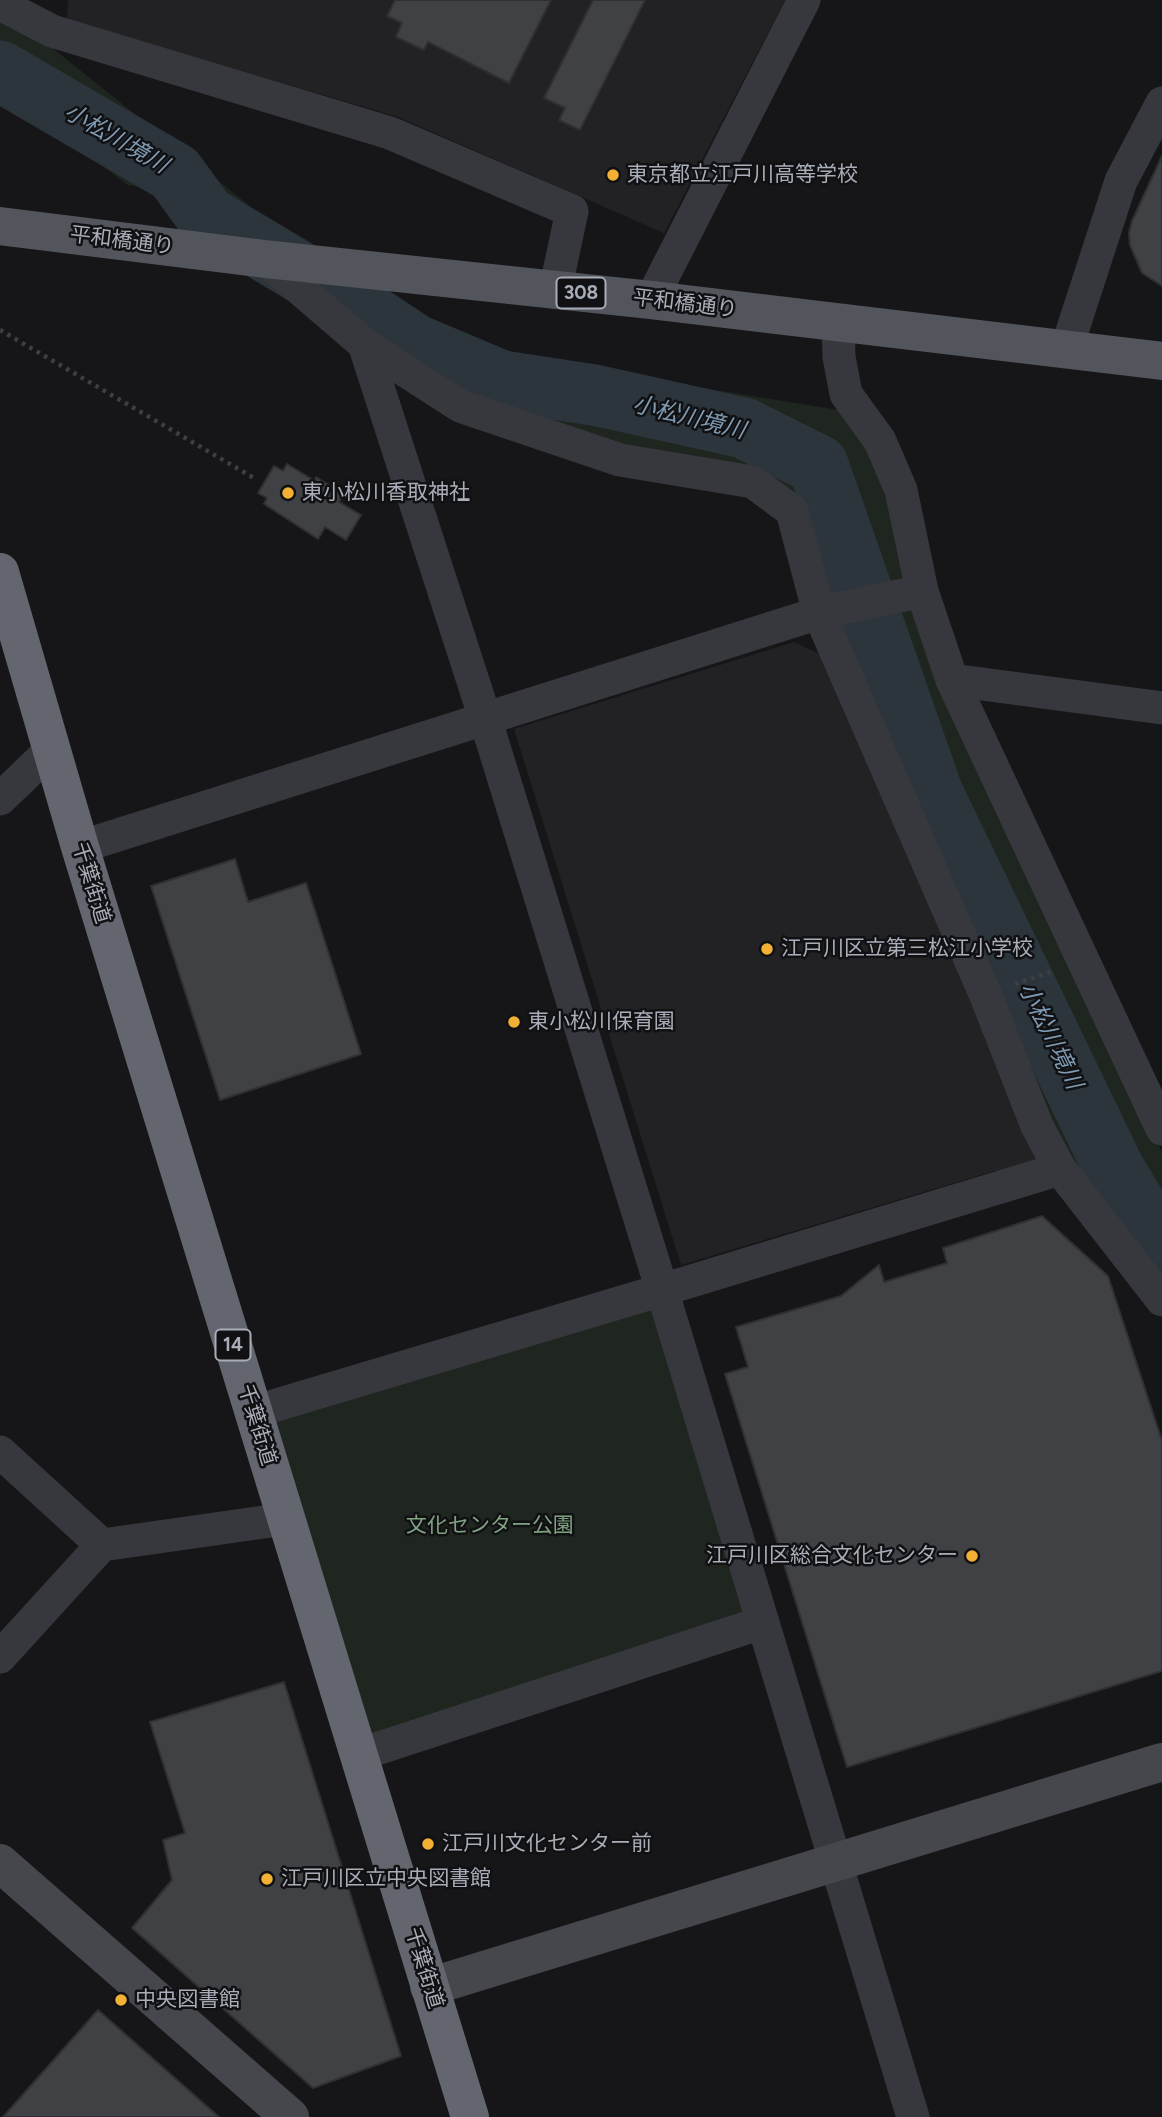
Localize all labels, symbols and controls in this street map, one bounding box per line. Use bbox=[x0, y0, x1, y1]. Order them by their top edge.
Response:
water label: 小松川境川 bbox=[59, 98, 173, 180]
place label: 東京都立江戸川高等学校 bbox=[627, 162, 858, 188]
marker: 東京都立江戸川高等学校 bbox=[605, 167, 621, 183]
street label: 平和橋通り bbox=[68, 222, 176, 260]
road number: 308 bbox=[556, 278, 606, 308]
street label: 平和橋通り bbox=[631, 285, 739, 323]
water label: 小松川境川 bbox=[630, 391, 748, 445]
place label: 東小松川香取神社 bbox=[302, 480, 470, 506]
marker: 東小松川香取神社 bbox=[280, 485, 296, 501]
street label: 千葉街道 bbox=[67, 839, 115, 927]
place label: 江戸川区立第三松江小学校 bbox=[781, 936, 1033, 962]
marker: 江戸川区立第三松江小学校 bbox=[759, 941, 775, 957]
water label: 小松川境川 bbox=[1012, 978, 1088, 1094]
place label: 東小松川保育園 bbox=[528, 1009, 675, 1035]
marker: 東小松川保育園 bbox=[506, 1014, 522, 1030]
road number: 14 bbox=[216, 1330, 250, 1360]
street label: 千葉街道 bbox=[233, 1381, 281, 1469]
park label: 文化センター公園 bbox=[406, 1513, 574, 1539]
place label: 江戸川区総合文化センター bbox=[706, 1543, 958, 1569]
marker: 江戸川区総合文化センター bbox=[964, 1548, 980, 1564]
place label: 江戸川文化センター前 bbox=[442, 1831, 652, 1857]
marker: 江戸川文化センター前 bbox=[420, 1836, 436, 1852]
place label: 江戸川区立中央図書館 bbox=[281, 1866, 491, 1892]
marker: 江戸川区立中央図書館 bbox=[259, 1871, 275, 1887]
street label: 千葉街道 bbox=[400, 1924, 448, 2012]
place label: 中央図書館 bbox=[135, 1987, 240, 2013]
marker: 中央図書館 bbox=[113, 1992, 129, 2008]

